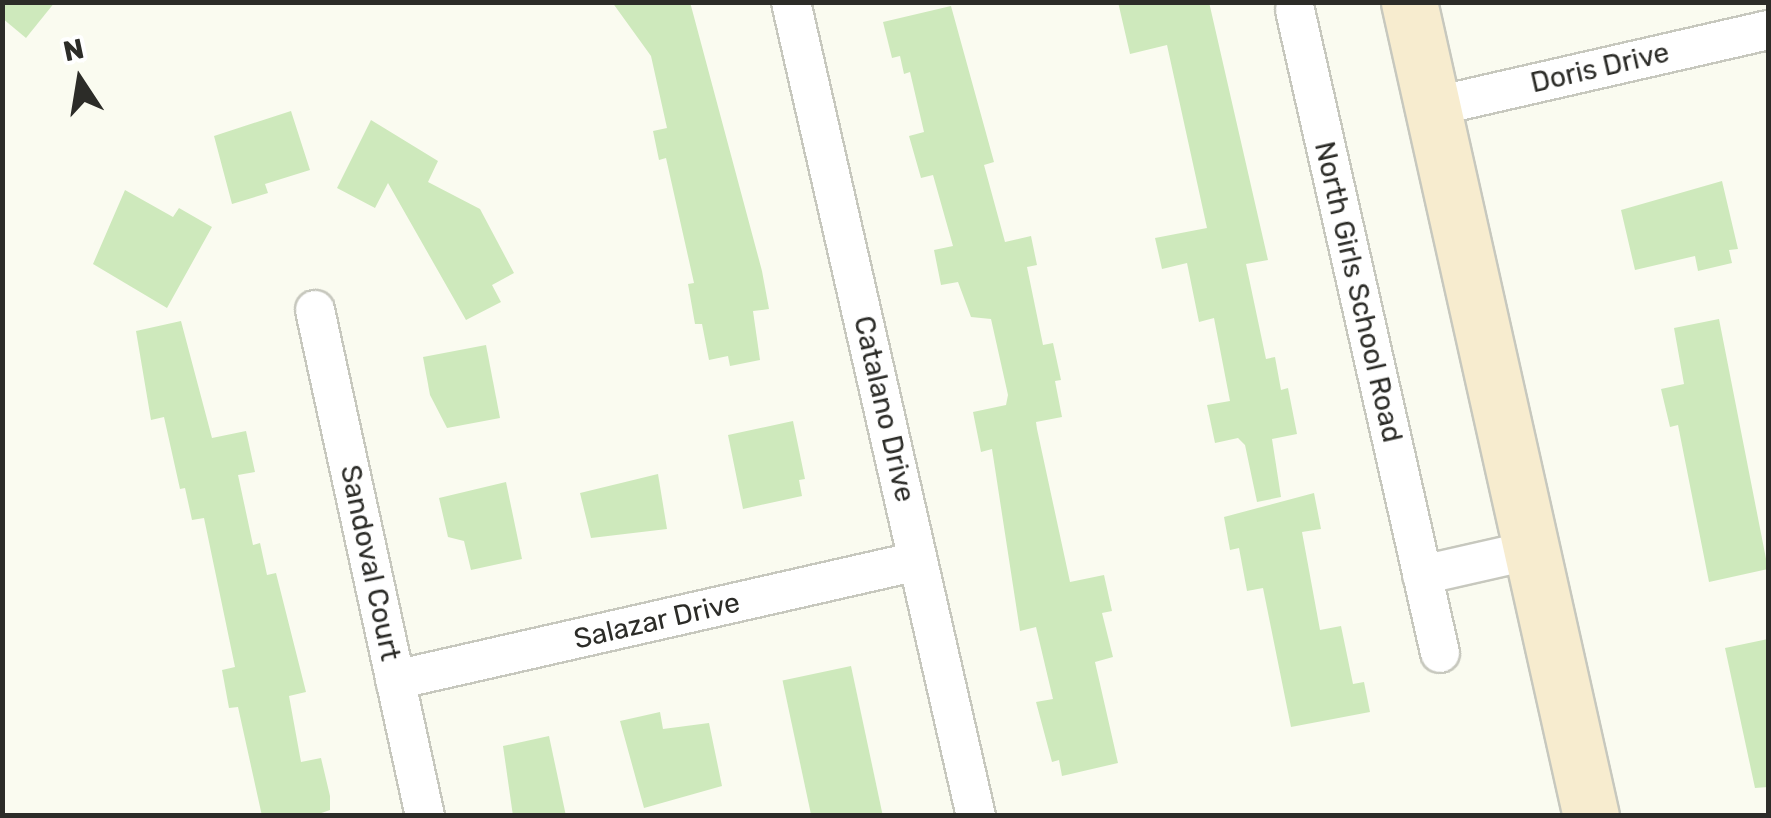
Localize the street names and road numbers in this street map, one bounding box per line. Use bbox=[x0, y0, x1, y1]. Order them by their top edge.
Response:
street label: Doris Drive bbox=[1527, 36, 1673, 100]
street label: North Girls School Road bbox=[1307, 138, 1409, 446]
street label: Catalano Drive bbox=[846, 313, 922, 505]
street label: Sandoval Court bbox=[333, 462, 407, 664]
street label: Salazar Drive bbox=[571, 586, 743, 656]

